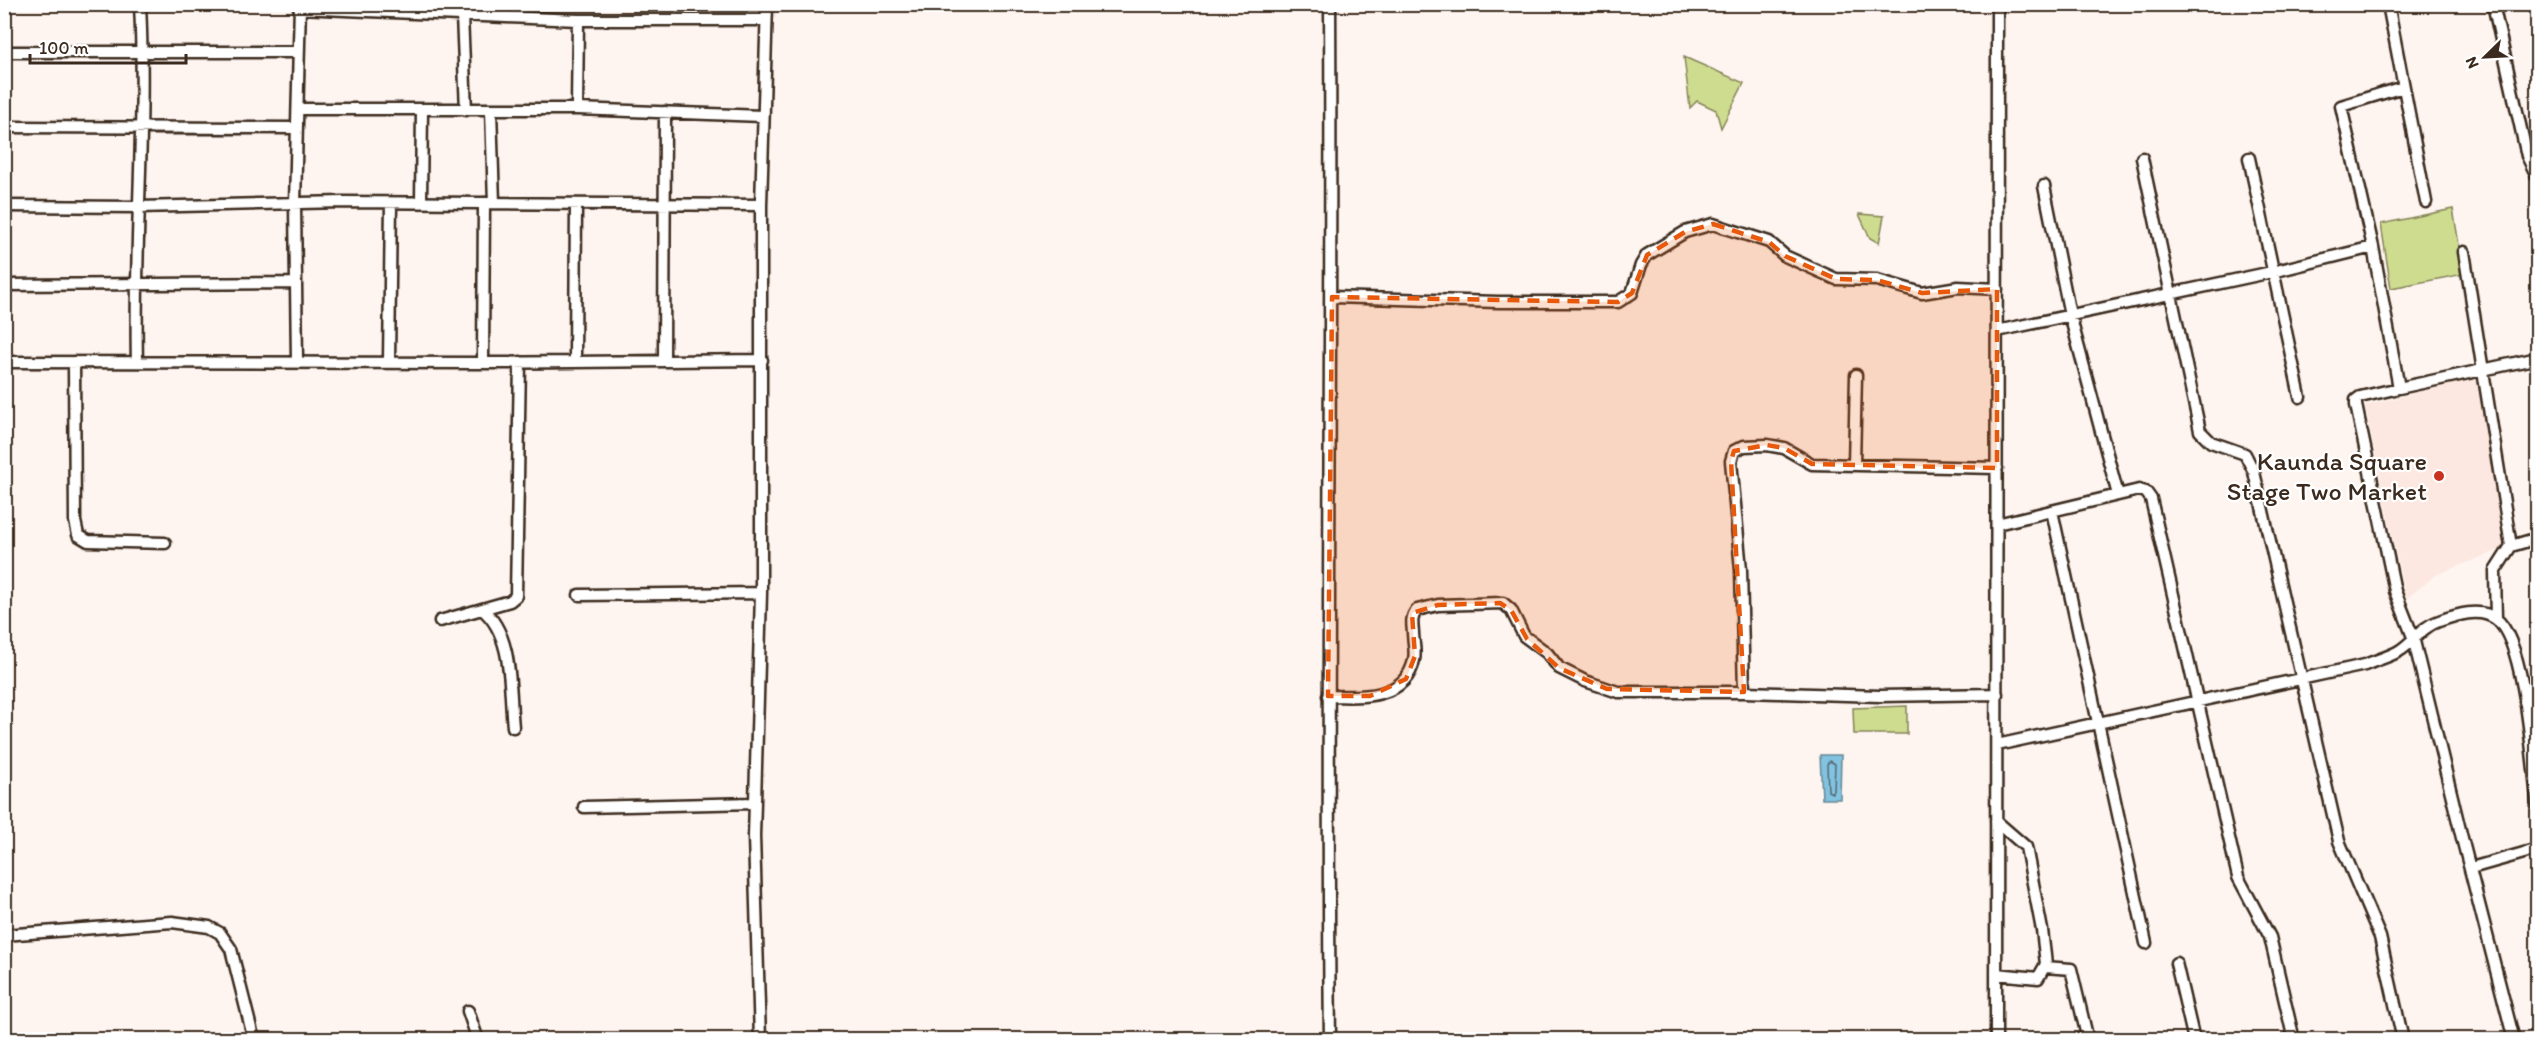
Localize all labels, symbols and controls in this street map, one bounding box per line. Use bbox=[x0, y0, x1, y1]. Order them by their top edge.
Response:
scale bar bbox=[30, 27, 186, 65]
north arrow bbox=[2455, 27, 2515, 87]
text: 100 m bbox=[39, 37, 89, 59]
text: N bbox=[2461, 54, 2483, 72]
place label: Kaunda Square Stage Two Market bbox=[2227, 445, 2427, 507]
marker: Kaunda Square Stage Two Market bbox=[2432, 469, 2446, 483]

